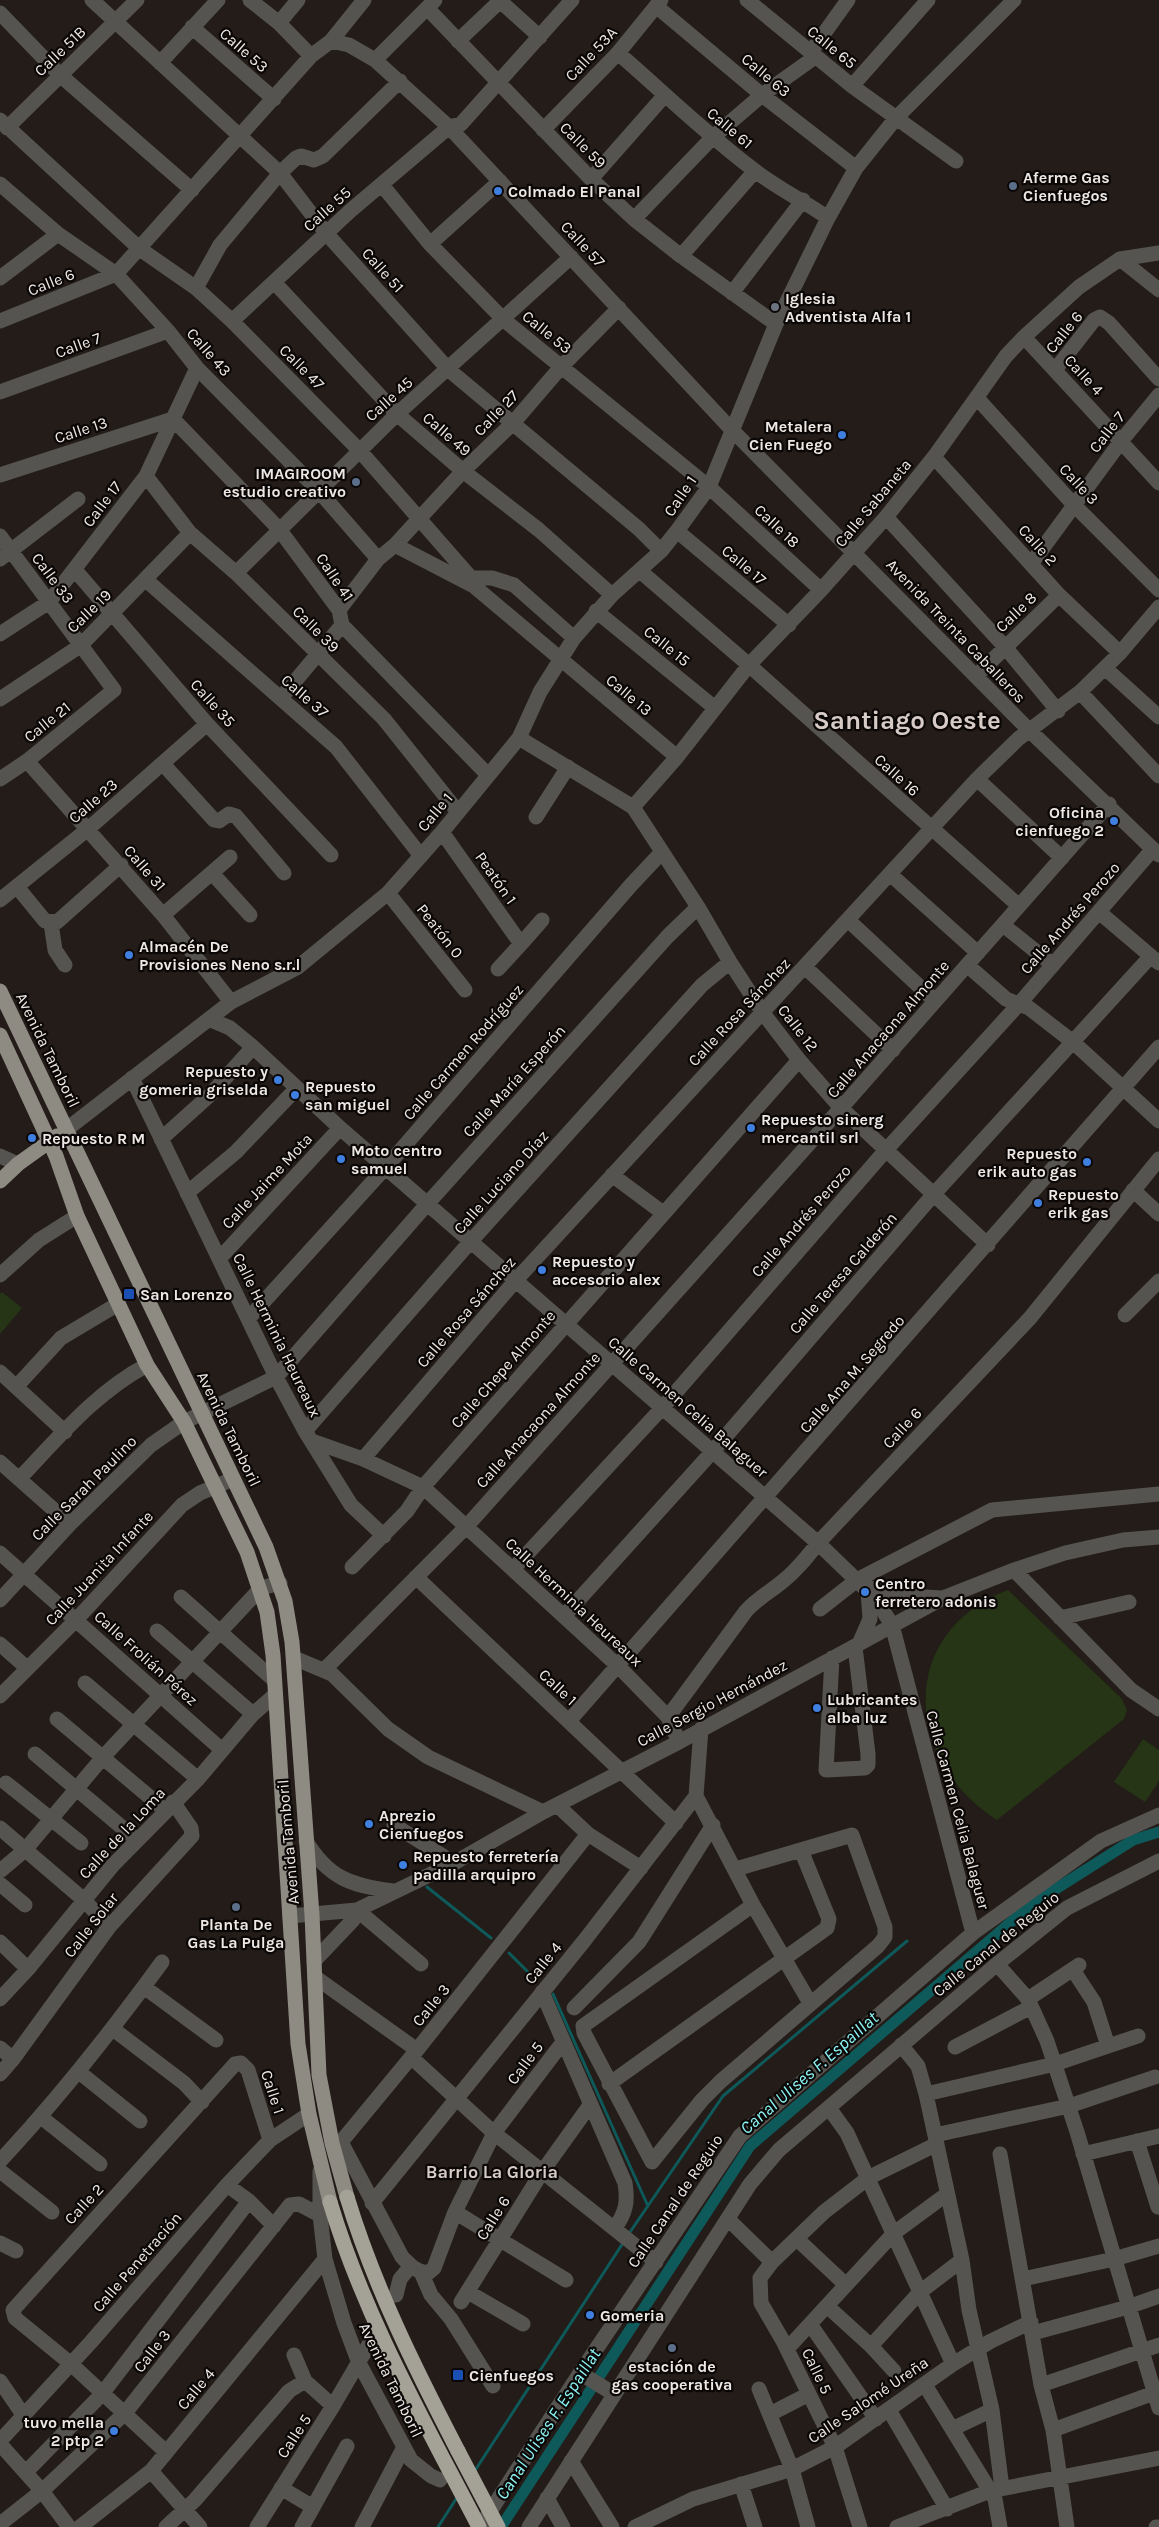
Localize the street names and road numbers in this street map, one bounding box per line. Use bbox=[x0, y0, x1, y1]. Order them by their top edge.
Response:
street label: Calle 65 bbox=[804, 21, 860, 73]
street label: Calle 51B bbox=[30, 22, 90, 80]
street label: Calle 53A bbox=[561, 23, 621, 85]
street label: Calle 53 bbox=[216, 24, 272, 76]
street label: Calle 63 bbox=[738, 49, 794, 101]
street label: Calle 61 bbox=[703, 103, 757, 153]
street label: Calle 59 bbox=[556, 118, 610, 172]
street label: Calle 55 bbox=[299, 183, 355, 235]
street label: Calle 57 bbox=[557, 217, 609, 271]
street label: Calle 51 bbox=[358, 244, 408, 296]
street label: Calle 6 bbox=[25, 264, 77, 300]
street label: Calle 53 bbox=[518, 306, 576, 358]
street label: Calle 6 bbox=[1041, 307, 1087, 357]
street label: Calle 43 bbox=[183, 324, 235, 380]
street label: Calle 7 bbox=[53, 328, 104, 362]
street label: Calle 47 bbox=[275, 340, 329, 394]
street label: Calle 4 bbox=[1061, 351, 1108, 399]
street label: Calle 45 bbox=[361, 373, 417, 425]
street label: Calle 27 bbox=[470, 386, 523, 440]
street label: Calle 7 bbox=[1085, 407, 1129, 456]
street label: Calle 49 bbox=[419, 408, 475, 460]
street label: Calle 13 bbox=[52, 413, 110, 447]
street label: Calle Sabaneta bbox=[831, 455, 915, 551]
street label: Calle 3 bbox=[1055, 460, 1103, 508]
street label: Calle 1 bbox=[660, 472, 700, 520]
street label: Calle 17 bbox=[79, 477, 126, 531]
street label: Calle 18 bbox=[751, 500, 803, 552]
street label: Calle 2 bbox=[1015, 520, 1061, 570]
street label: Calle 17 bbox=[718, 541, 771, 589]
street label: Calle 33 bbox=[28, 549, 78, 607]
street label: Calle 41 bbox=[312, 549, 358, 605]
street label: Avenida Treinta Caballeros bbox=[882, 555, 1030, 707]
street label: Calle 19 bbox=[63, 585, 115, 637]
street label: Calle 8 bbox=[992, 588, 1040, 636]
street label: Calle 39 bbox=[289, 602, 343, 656]
street label: Calle 15 bbox=[640, 622, 694, 670]
street label: Calle 37 bbox=[277, 670, 333, 722]
street label: Calle 13 bbox=[602, 670, 656, 720]
street label: Calle 35 bbox=[187, 675, 239, 731]
street label: Calle 21 bbox=[20, 698, 74, 746]
street label: Calle 16 bbox=[871, 750, 923, 800]
street label: Calle 23 bbox=[65, 775, 121, 827]
street label: Calle 1 bbox=[413, 789, 457, 835]
street label: Calle 31 bbox=[120, 841, 170, 895]
street label: Peatón 1 bbox=[471, 848, 521, 908]
street label: Calle Andrés Perozo bbox=[1016, 858, 1124, 978]
street label: Peatón 0 bbox=[413, 900, 467, 962]
street label: Calle Rosa Sánchez bbox=[684, 954, 794, 1070]
street label: Calle Anacaona Almonte bbox=[823, 956, 953, 1102]
street label: Calle Carmen Rodríguez bbox=[399, 980, 527, 1124]
street label: Avenida Tamboril bbox=[12, 990, 84, 1110]
street label: Calle 12 bbox=[774, 1001, 822, 1055]
street label: Calle María Esperón bbox=[459, 1021, 569, 1141]
street label: Calle Luciano Díaz bbox=[450, 1126, 552, 1238]
street label: Calle Jaime Mota bbox=[218, 1129, 316, 1233]
street label: Calle Andrés Perozo bbox=[747, 1161, 855, 1281]
street label: Calle Teresa Calderón bbox=[785, 1208, 901, 1338]
street label: Calle Herminia Heureaux bbox=[229, 1250, 325, 1420]
street label: Calle Rosa Sánchez bbox=[413, 1253, 519, 1371]
street label: Calle Chepe Almonte bbox=[447, 1306, 559, 1432]
street label: Calle Ana M. Segredo bbox=[795, 1311, 909, 1437]
street label: Calle Carmen Celia Balaguer bbox=[604, 1332, 772, 1482]
street label: Calle Anacaona Almonte bbox=[472, 1348, 604, 1492]
street label: Avenida Tamboril bbox=[193, 1369, 265, 1489]
street label: Calle 6 bbox=[878, 1404, 926, 1452]
street label: Calle Sarah Paulino bbox=[27, 1431, 141, 1545]
street label: Calle Juanita Infante bbox=[41, 1507, 157, 1629]
street label: Calle Herminia Heureaux bbox=[502, 1534, 646, 1670]
street label: Calle Frolián Pérez bbox=[90, 1607, 202, 1709]
street label: Calle Sergio Hernández bbox=[634, 1655, 790, 1751]
street label: Calle 1 bbox=[535, 1665, 581, 1709]
street label: Calle Carmen Celia Balaguer bbox=[922, 1708, 994, 1912]
street label: Avenida Tamboril bbox=[273, 1779, 303, 1905]
street label: Calle de la Loma bbox=[75, 1783, 169, 1883]
street label: Calle Canal de Reguio bbox=[929, 1887, 1063, 2001]
street label: Calle Solar bbox=[60, 1889, 122, 1961]
street label: Calle 4 bbox=[520, 1938, 566, 1988]
street label: Calle 3 bbox=[408, 1980, 454, 2030]
street label: Calle 5 bbox=[503, 2038, 547, 2088]
street label: Calle 1 bbox=[257, 2068, 289, 2116]
street label: Calle Canal de Reguio bbox=[623, 2131, 727, 2271]
street label: Calle 2 bbox=[60, 2180, 108, 2228]
street label: Calle 6 bbox=[472, 2192, 514, 2244]
street label: Calle Penetración bbox=[88, 2208, 186, 2316]
street label: Avenida Tamboril bbox=[355, 2320, 427, 2440]
street label: Calle 3 bbox=[129, 2326, 175, 2376]
street label: Calle 5 bbox=[798, 2345, 836, 2397]
street label: Calle Salomé Ureña bbox=[804, 2353, 932, 2447]
street label: Calle 4 bbox=[173, 2364, 219, 2414]
street label: Calle 5 bbox=[273, 2410, 315, 2462]

